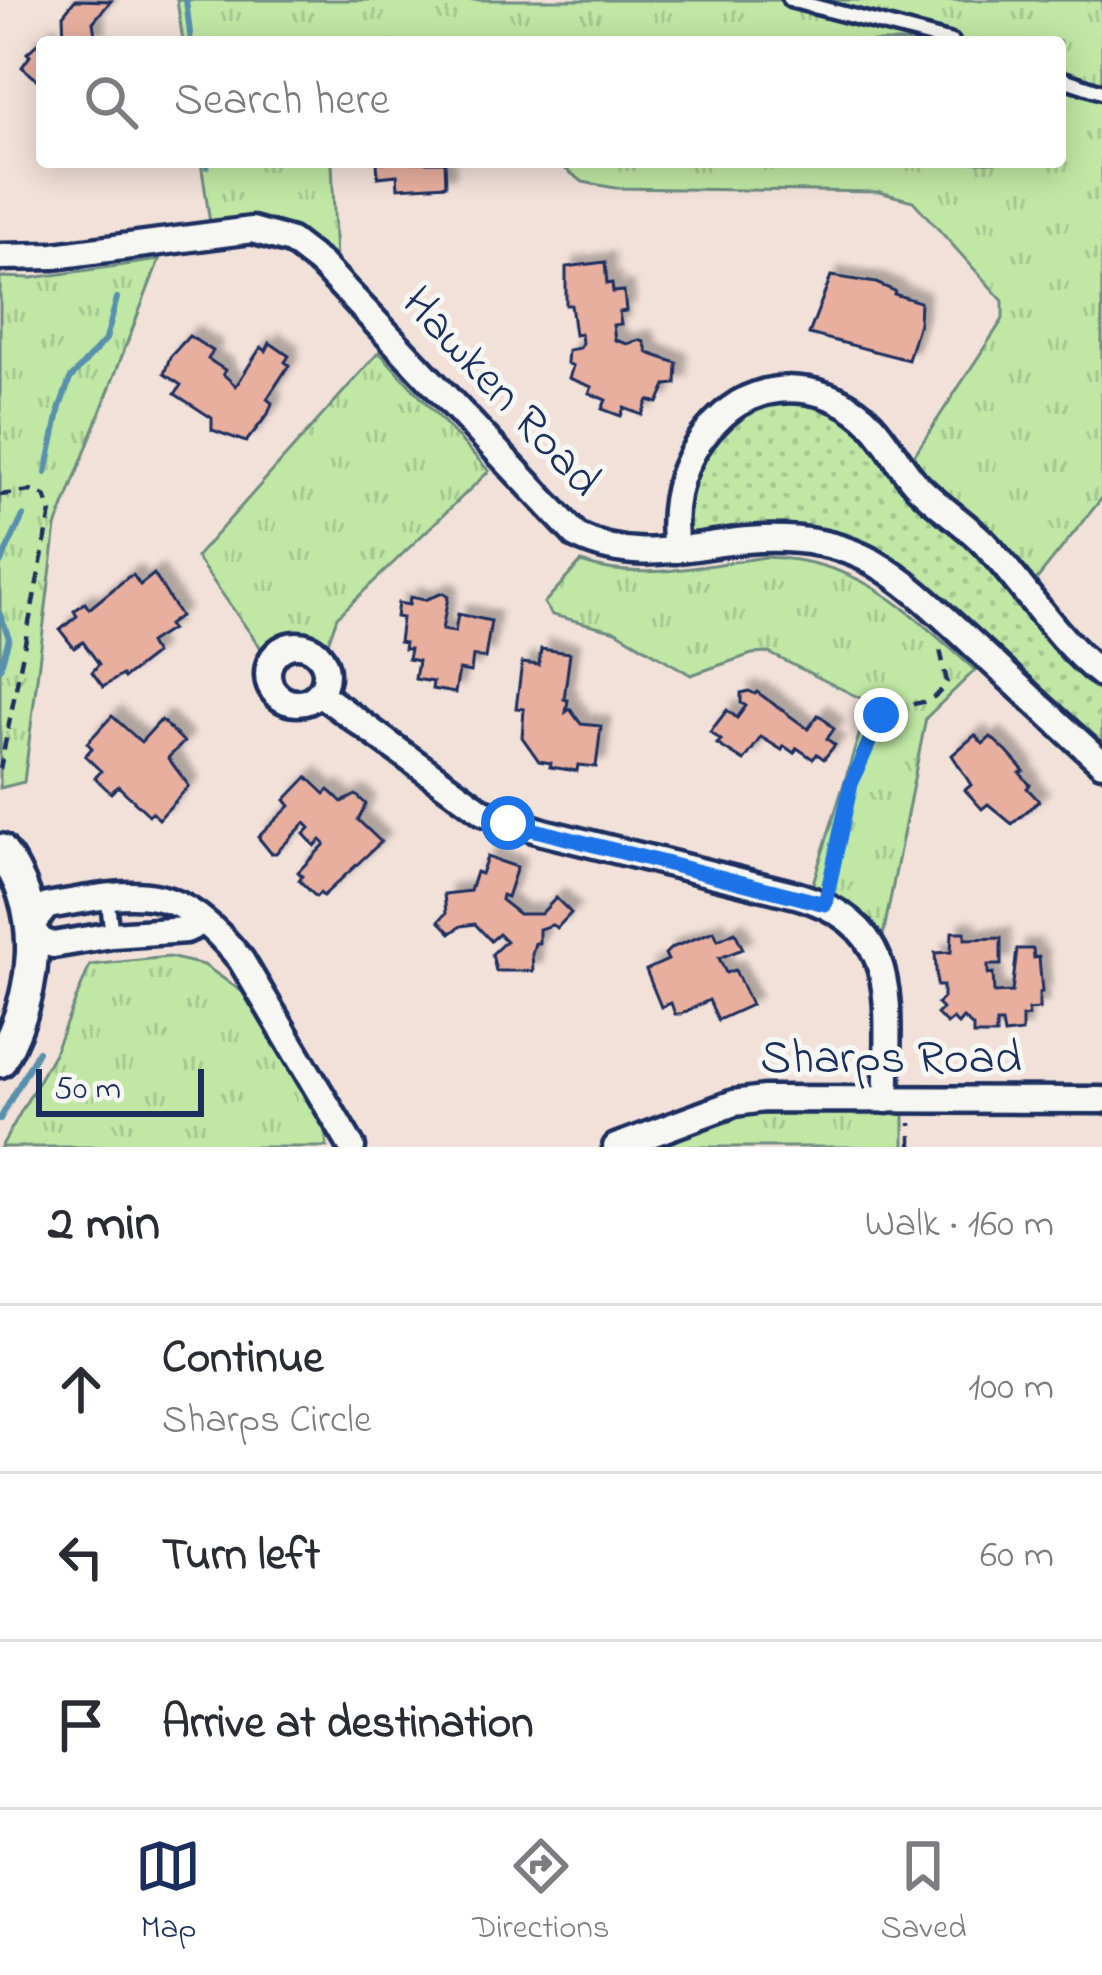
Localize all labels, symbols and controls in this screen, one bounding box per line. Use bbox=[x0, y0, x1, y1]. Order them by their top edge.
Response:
search box bbox=[36, 36, 1066, 168]
icon: search bbox=[78, 69, 144, 135]
text: Search here bbox=[174, 69, 390, 135]
street label: Hawken Road bbox=[383, 272, 617, 514]
route end bbox=[854, 688, 908, 742]
route start bbox=[481, 796, 535, 850]
street label: Sharps Road bbox=[760, 1025, 1022, 1095]
scale bar bbox=[36, 1063, 204, 1116]
text: 50 m bbox=[54, 1066, 121, 1114]
text: 2 min bbox=[48, 1188, 160, 1263]
text: Walk · 160 m bbox=[865, 1197, 1054, 1254]
text: Continue bbox=[162, 1327, 323, 1393]
icon: ahead bbox=[48, 1356, 114, 1422]
text: 100 m bbox=[968, 1360, 1054, 1417]
text: Sharps Circle bbox=[162, 1393, 371, 1450]
icon: left bbox=[48, 1524, 114, 1590]
text: Turn left bbox=[162, 1524, 320, 1590]
text: 60 m bbox=[980, 1528, 1054, 1585]
icon: arrive bbox=[48, 1692, 114, 1758]
text: Arrive at destination bbox=[162, 1692, 533, 1758]
tab: Map bbox=[135, 1833, 201, 1953]
tab: Directions bbox=[472, 1833, 610, 1953]
tab: Saved bbox=[880, 1833, 967, 1953]

